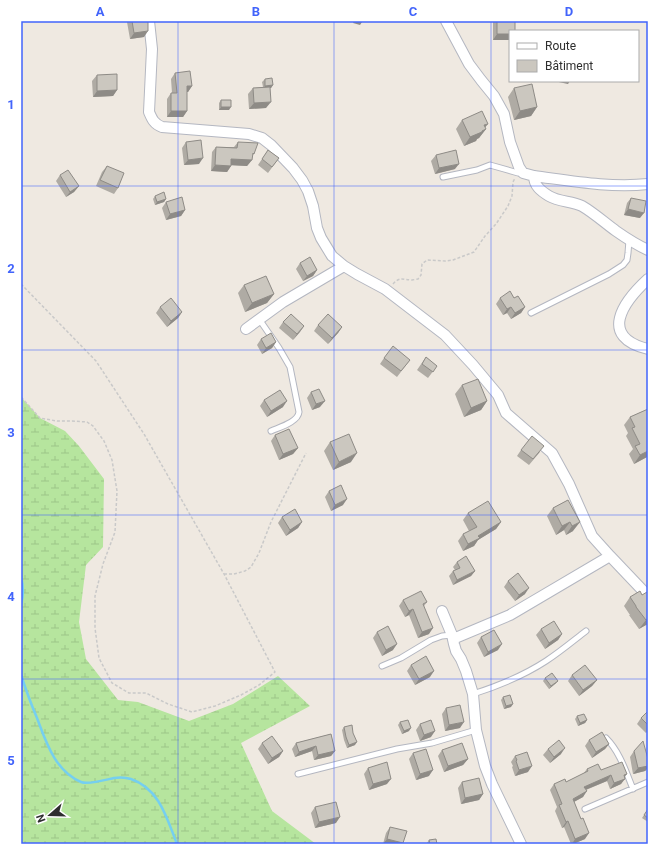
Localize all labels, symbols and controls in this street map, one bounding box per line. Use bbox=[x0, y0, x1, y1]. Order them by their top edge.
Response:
text: A bbox=[96, 4, 105, 19]
text: B bbox=[252, 4, 260, 19]
text: C bbox=[409, 4, 418, 19]
text: D bbox=[565, 4, 573, 19]
legend bbox=[509, 30, 639, 82]
text: Route bbox=[545, 39, 576, 53]
text: Bâtiment bbox=[545, 59, 593, 73]
text: 1 bbox=[7, 97, 15, 112]
text: 2 bbox=[7, 261, 15, 276]
text: 3 bbox=[7, 425, 15, 440]
text: 4 bbox=[7, 589, 15, 604]
text: 5 bbox=[7, 753, 15, 768]
north arrow bbox=[30, 795, 70, 835]
text: N bbox=[34, 812, 49, 824]

